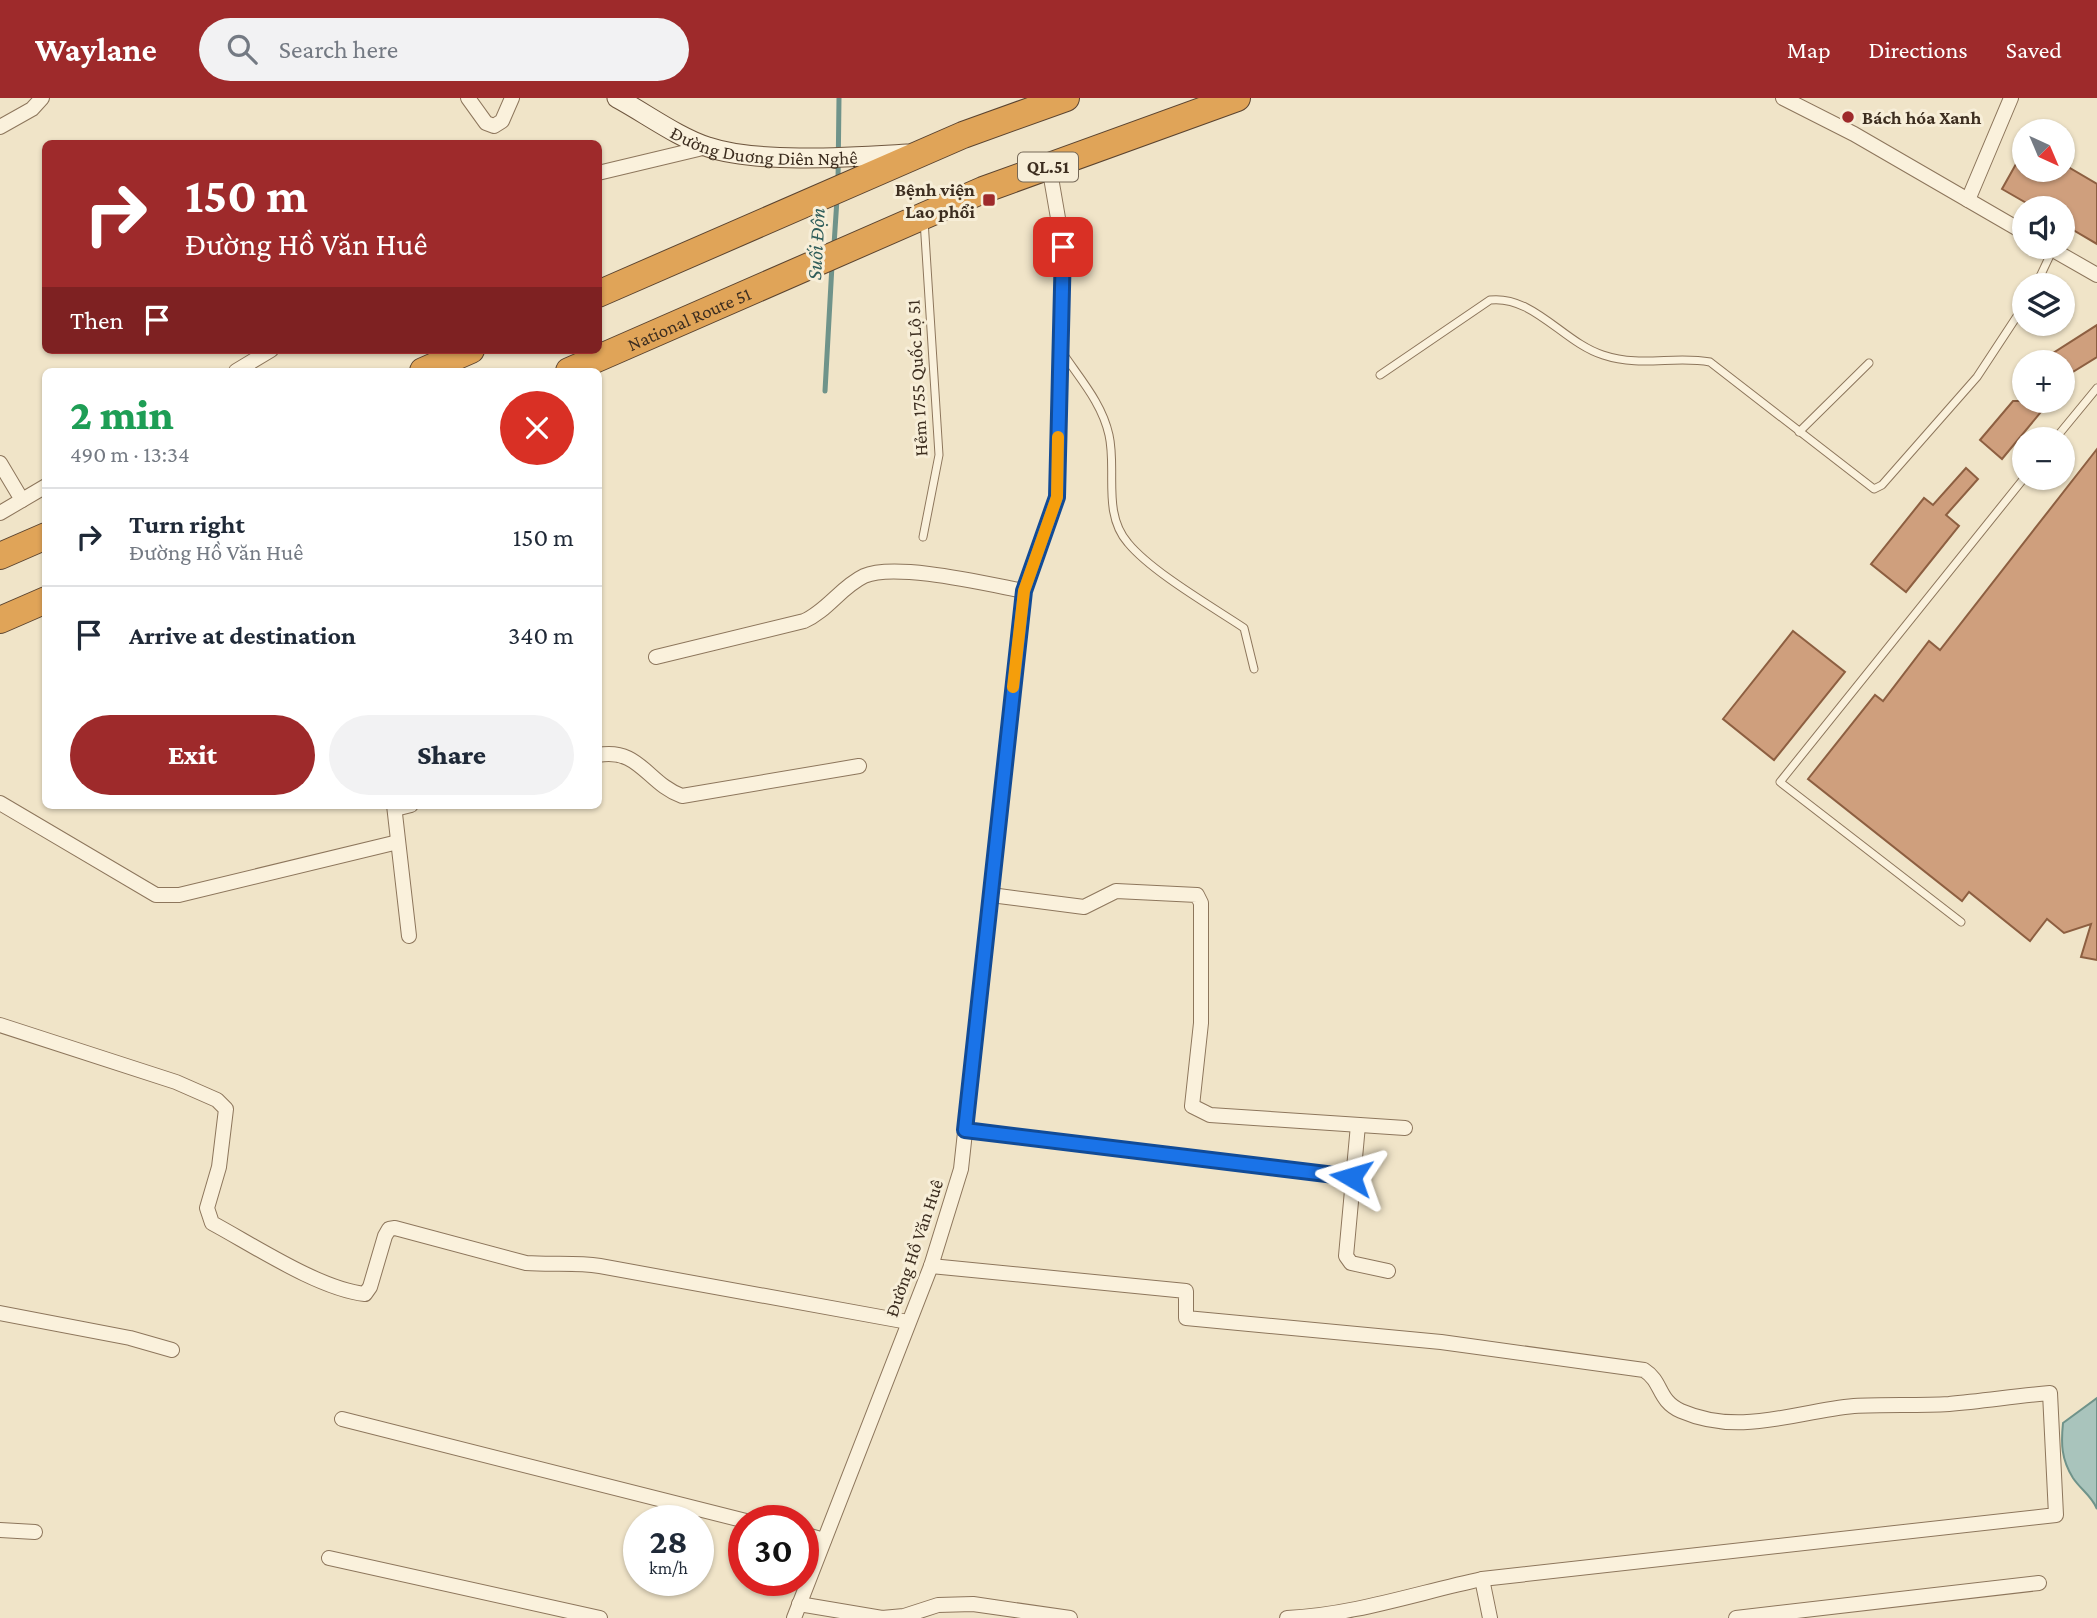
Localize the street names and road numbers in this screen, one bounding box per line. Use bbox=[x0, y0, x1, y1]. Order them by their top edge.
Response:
street label: Đường Duơng Diên Nghệ bbox=[667, 121, 858, 169]
road number: QL.51 bbox=[1018, 153, 1078, 182]
street label: National Route 51 bbox=[624, 282, 754, 355]
street label: Hẻm 1755 Quốc Lộ 51 bbox=[902, 299, 932, 457]
street label: Đường Hồ Văn Huê bbox=[881, 1176, 947, 1320]

